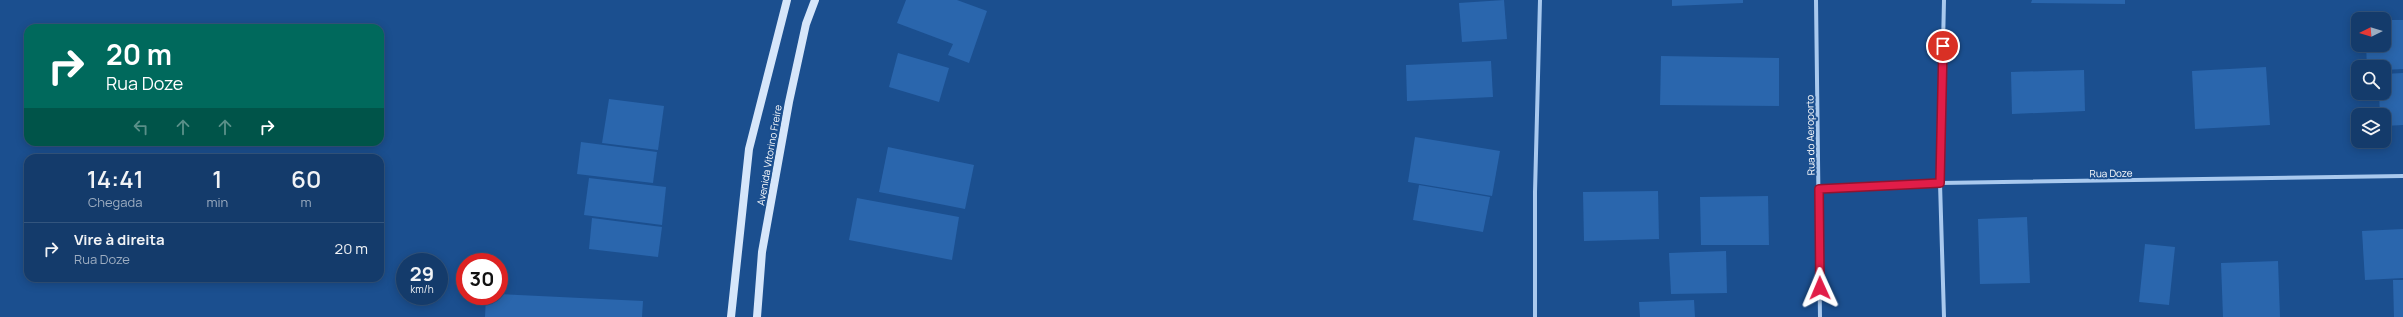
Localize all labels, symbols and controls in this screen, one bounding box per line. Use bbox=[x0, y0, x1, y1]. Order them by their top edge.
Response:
north arrow bbox=[2351, 12, 2391, 52]
map controls bbox=[2351, 12, 2391, 148]
pin bbox=[1926, 29, 1960, 63]
text: 20 m bbox=[106, 35, 172, 73]
icon: arrive bbox=[1932, 35, 1954, 57]
icon: right bbox=[40, 40, 92, 92]
button: search bbox=[2351, 60, 2391, 100]
text: Rua Doze bbox=[106, 71, 183, 95]
street label: Rua do Aeroporto bbox=[1802, 95, 1818, 175]
street label: Avenida Vitorino Freire bbox=[753, 103, 785, 206]
button: layers bbox=[2351, 108, 2391, 148]
icon: left bbox=[130, 116, 152, 138]
icon: ahead bbox=[172, 116, 194, 138]
icon: ahead bbox=[214, 116, 236, 138]
icon: right bbox=[256, 116, 278, 138]
text: 14:41 bbox=[87, 162, 144, 195]
text: 1 bbox=[212, 162, 222, 195]
text: 60 bbox=[291, 162, 321, 195]
street label: Rua Doze bbox=[2089, 166, 2133, 180]
text: Chegada bbox=[88, 193, 142, 211]
text: min bbox=[206, 193, 228, 211]
text: m bbox=[301, 193, 312, 211]
text: Vire à direita bbox=[74, 229, 165, 250]
icon: right bbox=[40, 238, 62, 260]
text: 20 m bbox=[335, 238, 368, 259]
text: Rua Doze bbox=[74, 250, 130, 268]
speed limit sign: 30 bbox=[456, 253, 508, 305]
text: 29 bbox=[410, 260, 434, 287]
position arrow bbox=[1799, 267, 1841, 309]
text: km/h bbox=[410, 282, 434, 296]

